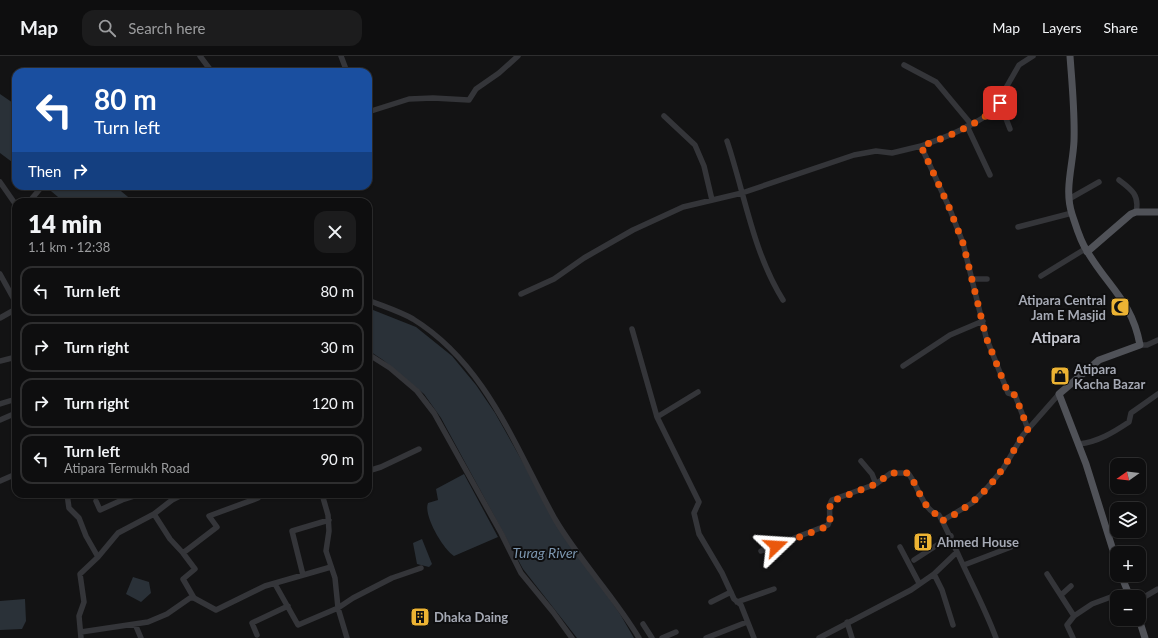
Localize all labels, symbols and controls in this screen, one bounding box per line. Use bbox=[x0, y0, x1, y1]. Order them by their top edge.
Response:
search box bbox=[82, 10, 362, 46]
text: Map bbox=[20, 16, 58, 39]
icon: search bbox=[96, 17, 118, 39]
text: Search here bbox=[128, 19, 206, 37]
text: Map bbox=[992, 19, 1020, 36]
text: Layers bbox=[1042, 19, 1082, 36]
text: Share bbox=[1104, 19, 1138, 36]
text: 80 m bbox=[94, 82, 157, 116]
icon: left bbox=[28, 84, 80, 136]
pin bbox=[983, 86, 1017, 120]
icon: arrive bbox=[989, 92, 1011, 114]
text: Turn left bbox=[94, 116, 160, 138]
icon: right bbox=[69, 160, 91, 182]
text: Then bbox=[28, 162, 61, 180]
text: 14 min bbox=[28, 209, 102, 238]
button: close bbox=[314, 211, 356, 253]
text: 1.1 km · 12:38 bbox=[28, 239, 110, 255]
icon: left bbox=[30, 280, 52, 302]
text: Turn left bbox=[64, 282, 120, 300]
text: 80 m bbox=[320, 282, 354, 300]
place label: Atipara Central Jam E Masjid bbox=[1017, 292, 1106, 323]
mosque icon: Atipara Central Jam E Masjid bbox=[1109, 296, 1131, 318]
district label: Atipara bbox=[1031, 328, 1080, 346]
icon: right bbox=[30, 336, 52, 358]
text: Turn right bbox=[64, 338, 129, 356]
text: 30 m bbox=[320, 338, 354, 356]
place label: Atipara Kacha Bazar bbox=[1073, 361, 1145, 392]
shop icon: Atipara Kacha Bazar bbox=[1049, 365, 1071, 387]
icon: right bbox=[30, 392, 52, 414]
text: Turn right bbox=[64, 394, 129, 412]
text: 120 m bbox=[312, 394, 354, 412]
text: Turn left bbox=[64, 442, 120, 460]
icon: left bbox=[30, 448, 52, 470]
text: 90 m bbox=[320, 450, 354, 468]
north arrow bbox=[1110, 458, 1146, 494]
map controls bbox=[1110, 458, 1146, 626]
text: Atipara Termukh Road bbox=[64, 460, 190, 476]
button: layers bbox=[1110, 502, 1146, 538]
position arrow bbox=[755, 525, 797, 567]
building icon: Ahmed House bbox=[912, 531, 934, 553]
place label: Ahmed House bbox=[936, 534, 1019, 550]
water label: Turag River bbox=[513, 544, 578, 561]
button: + bbox=[1110, 546, 1146, 582]
button: − bbox=[1110, 590, 1146, 626]
building icon: Dhaka Daing bbox=[409, 606, 431, 628]
place label: Dhaka Daing bbox=[434, 609, 508, 625]

